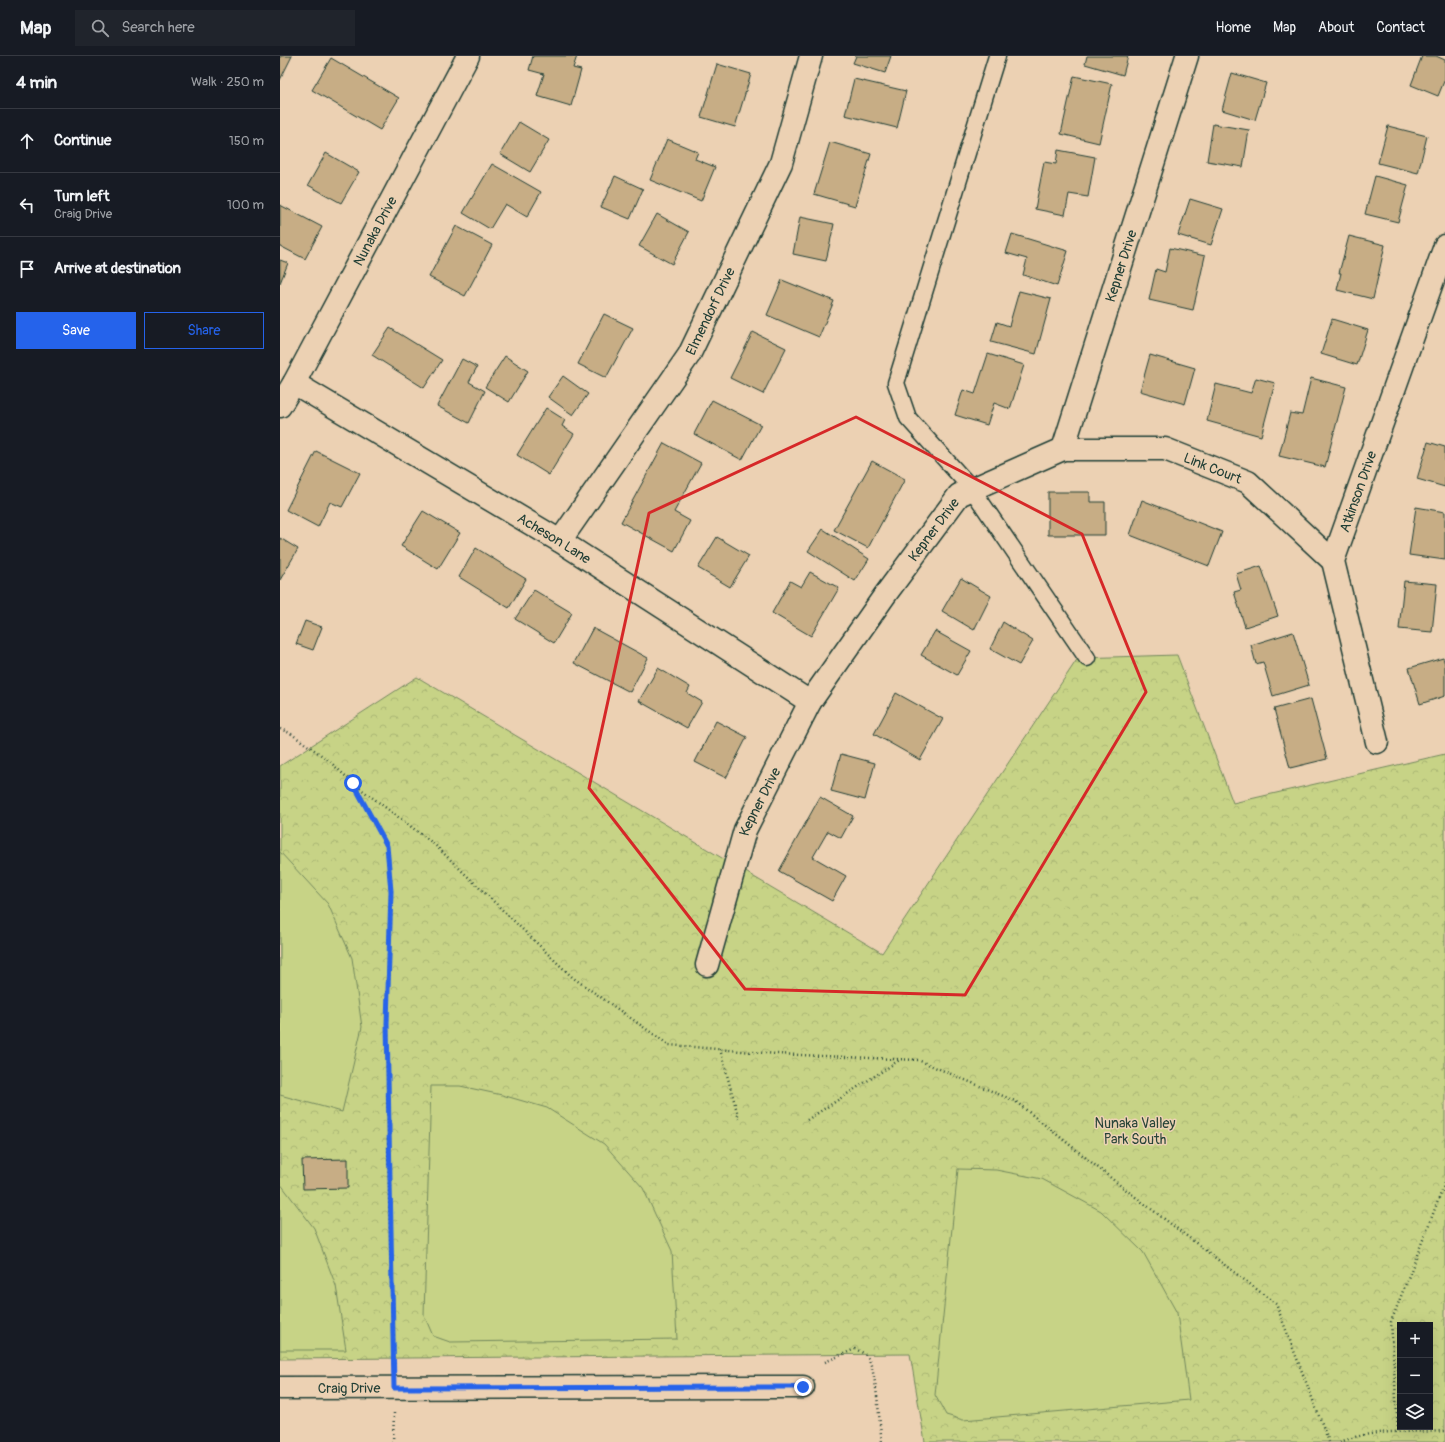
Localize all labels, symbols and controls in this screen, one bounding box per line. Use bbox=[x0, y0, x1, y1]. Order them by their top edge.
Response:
search box bbox=[75, 10, 355, 46]
text: Map bbox=[20, 16, 51, 40]
icon: search bbox=[89, 17, 111, 39]
text: Search here bbox=[121, 18, 195, 37]
text: Home bbox=[1216, 19, 1251, 36]
text: Map bbox=[1273, 19, 1296, 36]
text: About bbox=[1318, 19, 1354, 36]
text: Contact bbox=[1376, 19, 1425, 36]
text: 4 min bbox=[16, 72, 57, 93]
text: Walk · 250 m bbox=[191, 74, 264, 90]
icon: ahead bbox=[16, 130, 38, 152]
text: Continue bbox=[54, 131, 112, 150]
text: 150 m bbox=[229, 133, 264, 149]
text: Turn left bbox=[54, 187, 110, 206]
icon: left bbox=[16, 194, 38, 216]
street label: Nunaka Drive bbox=[350, 194, 401, 269]
text: 100 m bbox=[227, 197, 264, 213]
text: Craig Drive bbox=[54, 206, 112, 222]
street label: Kepner Drive bbox=[1102, 228, 1141, 304]
icon: arrive bbox=[16, 258, 38, 280]
text: Arrive at destination bbox=[54, 259, 181, 278]
street label: Elmendorf Drive bbox=[682, 265, 739, 358]
button: Save bbox=[16, 312, 136, 349]
button: Share bbox=[144, 312, 264, 349]
street label: Link Court bbox=[1181, 449, 1244, 488]
street label: Atkinson Drive bbox=[1336, 449, 1380, 535]
street label: Kepner Drive bbox=[905, 495, 963, 565]
street label: Acheson Lane bbox=[514, 510, 594, 568]
street label: Kepner Drive bbox=[736, 765, 784, 838]
route start bbox=[344, 774, 362, 792]
park label: Nunaka Valley Park South bbox=[1095, 1115, 1175, 1148]
map controls bbox=[1397, 1322, 1433, 1430]
button: + bbox=[1397, 1322, 1433, 1358]
button: − bbox=[1397, 1358, 1433, 1394]
route end bbox=[794, 1378, 812, 1396]
street label: Craig Drive bbox=[318, 1380, 380, 1397]
button: layers bbox=[1397, 1394, 1433, 1430]

